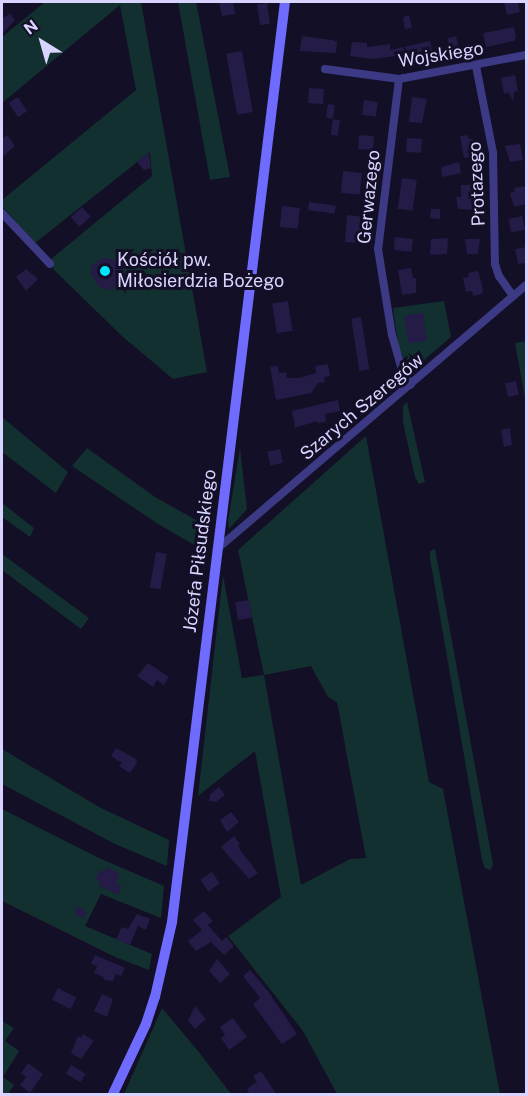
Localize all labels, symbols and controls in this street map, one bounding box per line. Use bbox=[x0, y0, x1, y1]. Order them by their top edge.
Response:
north arrow bbox=[12, 12, 72, 72]
text: N bbox=[20, 16, 42, 39]
street label: Wojskiego bbox=[397, 38, 485, 72]
street label: Protazego bbox=[464, 141, 490, 227]
street label: Gerwazego bbox=[353, 149, 385, 245]
place label: Kościół pw. Miłosierdzia Bożego bbox=[117, 250, 284, 292]
marker: Kościół pw. Miłosierdzia Bożego bbox=[98, 264, 112, 278]
street label: Szarych Szeregów bbox=[296, 349, 428, 465]
street label: Józefa Piłsudskiego bbox=[179, 468, 221, 634]

